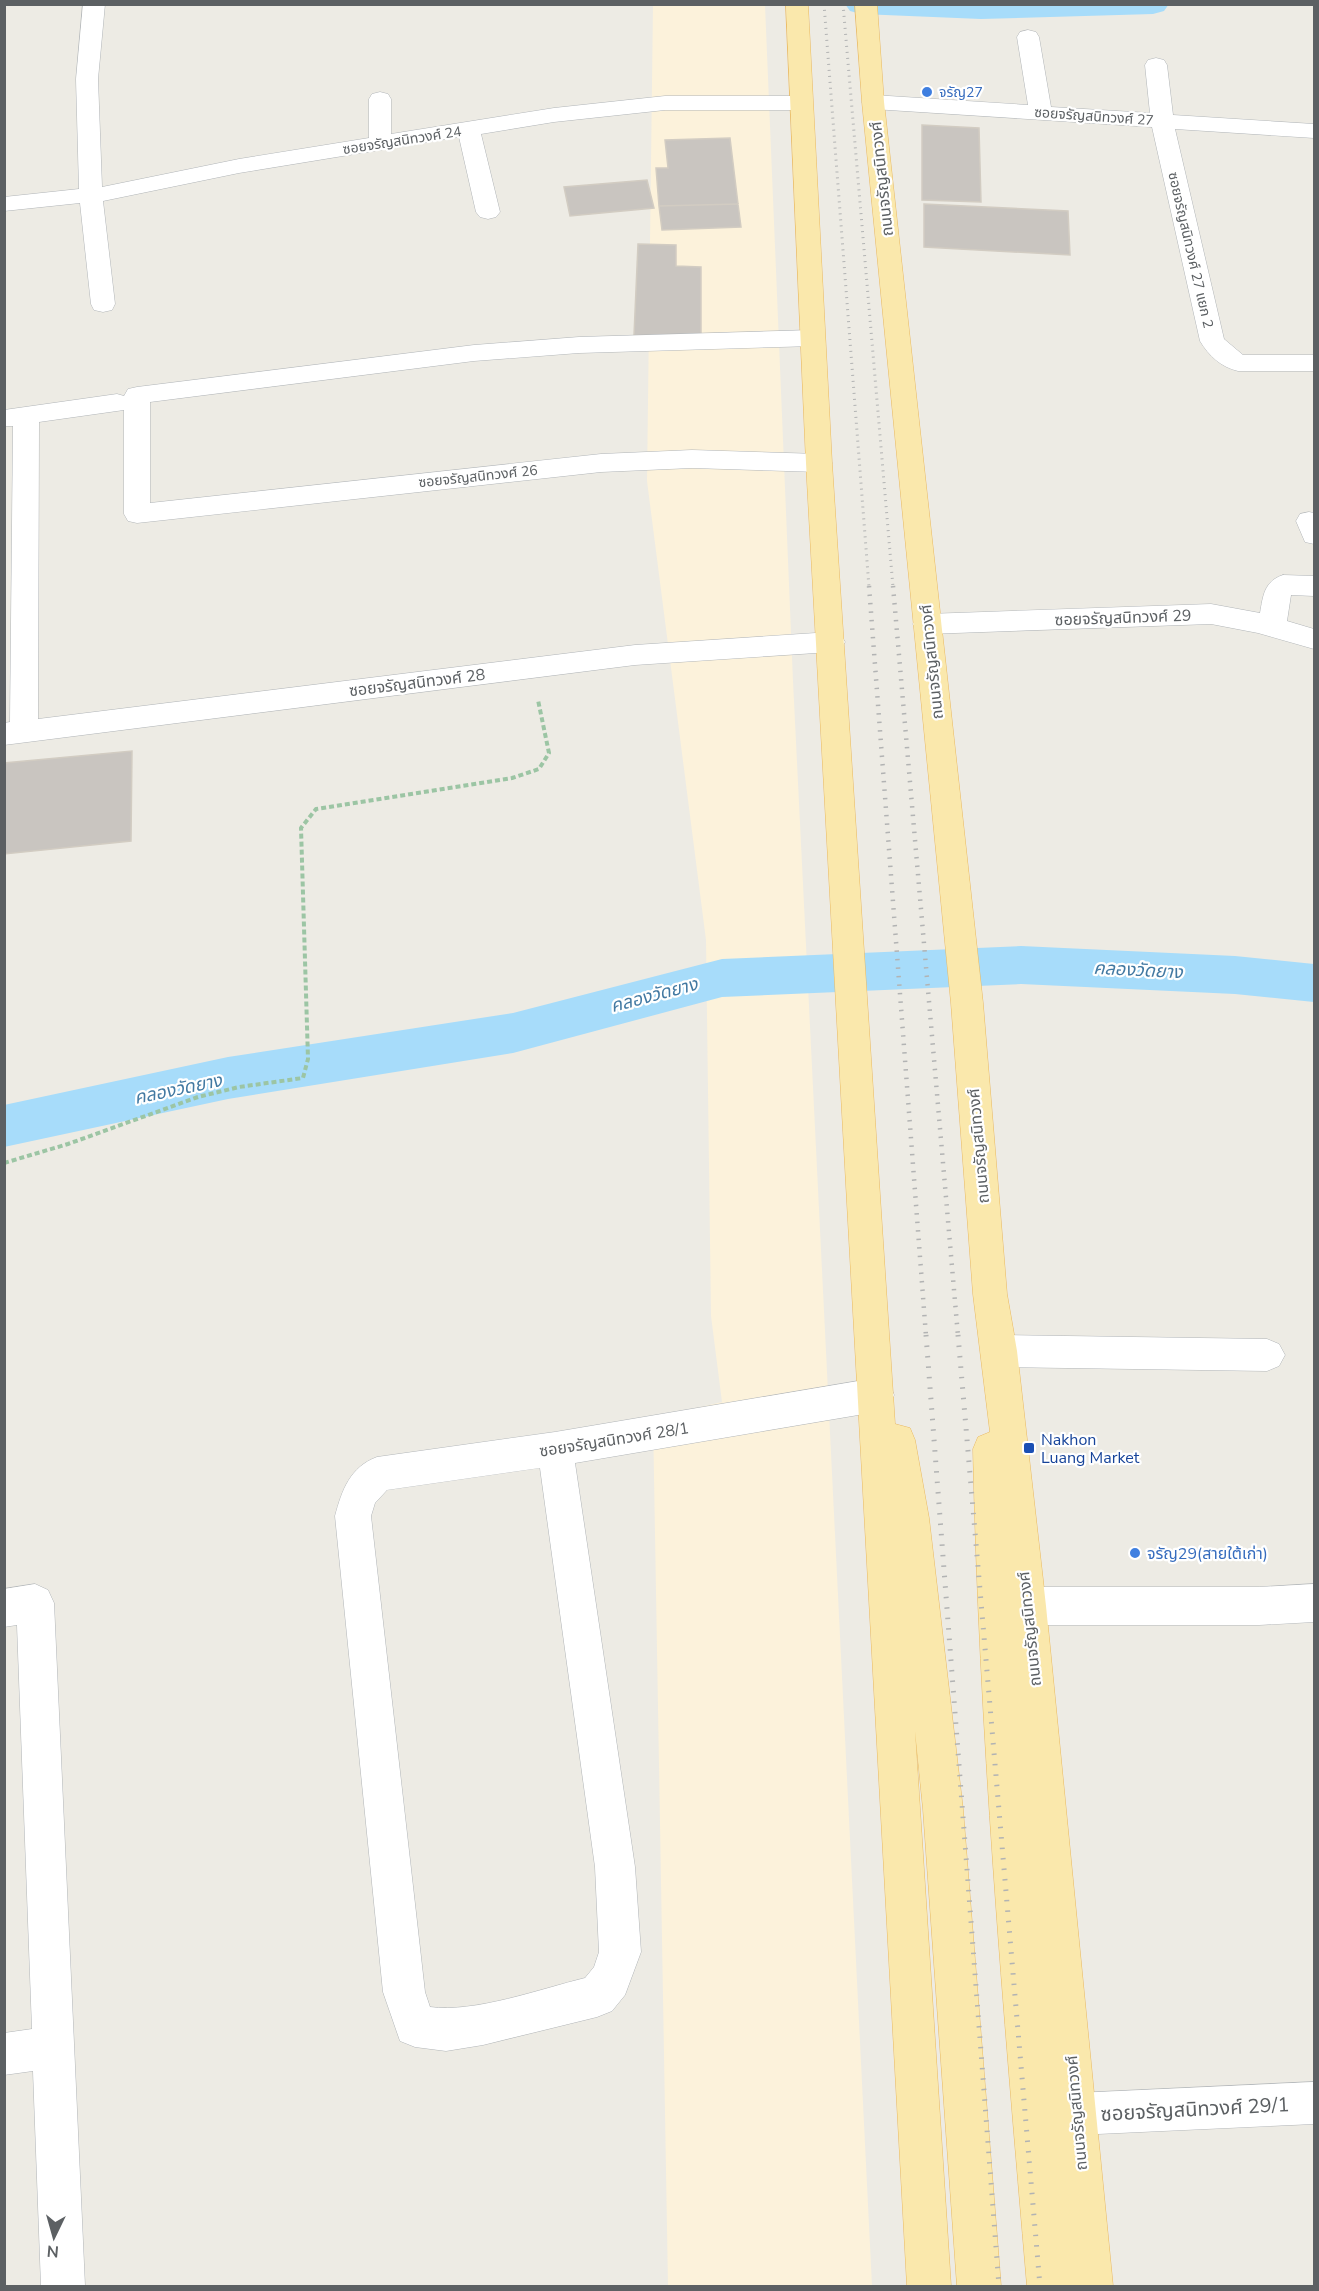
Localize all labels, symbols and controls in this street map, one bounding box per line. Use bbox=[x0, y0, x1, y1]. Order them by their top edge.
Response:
place label: จรัญ27 bbox=[939, 83, 983, 102]
marker: จรัญ27 bbox=[920, 85, 934, 99]
street label: ซอยจรัญสนิทวงศ์ 27 bbox=[1034, 103, 1154, 130]
street label: ถนนจรัญสนิทวงศ์ bbox=[865, 120, 899, 237]
street label: ซอยจรัญสนิทวงศ์ 24 bbox=[341, 122, 463, 159]
street label: ซอยจรัญสนิทวงศ์ 27 แยก 2 bbox=[1163, 170, 1218, 330]
street label: ซอยจรัญสนิทวงศ์ 26 bbox=[417, 461, 539, 492]
street label: ถนนจรัญสนิทวงศ์ bbox=[915, 603, 949, 720]
street label: ซอยจรัญสนิทวงศ์ 29 bbox=[1054, 605, 1192, 631]
street label: ซอยจรัญสนิทวงศ์ 28 bbox=[348, 664, 486, 702]
water label: คลองวัดยาง bbox=[1093, 956, 1184, 984]
water label: คลองวัดยาง bbox=[608, 972, 701, 1018]
water label: คลองวัดยาง bbox=[132, 1068, 225, 1110]
street label: ถนนจรัญสนิทวงศ์ bbox=[963, 1088, 995, 1204]
street label: ซอยจรัญสนิทวงศ์ 28/1 bbox=[538, 1417, 691, 1463]
place label: Nakhon Luang Market bbox=[1041, 1429, 1140, 1469]
marker: Nakhon Luang Market bbox=[1022, 1441, 1036, 1455]
place label: จรัญ29(สายใต้เก่า) bbox=[1147, 1543, 1268, 1565]
marker: จรัญ29(สายใต้เก่า) bbox=[1128, 1546, 1142, 1560]
street label: ถนนจรัญสนิทวงศ์ bbox=[1013, 1570, 1047, 1687]
street label: ถนนจรัญสนิทวงศ์ bbox=[1061, 2055, 1093, 2171]
street label: ซอยจรัญสนิทวงศ์ 29/1 bbox=[1100, 2091, 1290, 2128]
north arrow bbox=[24, 2207, 84, 2267]
text: N bbox=[46, 2239, 60, 2262]

